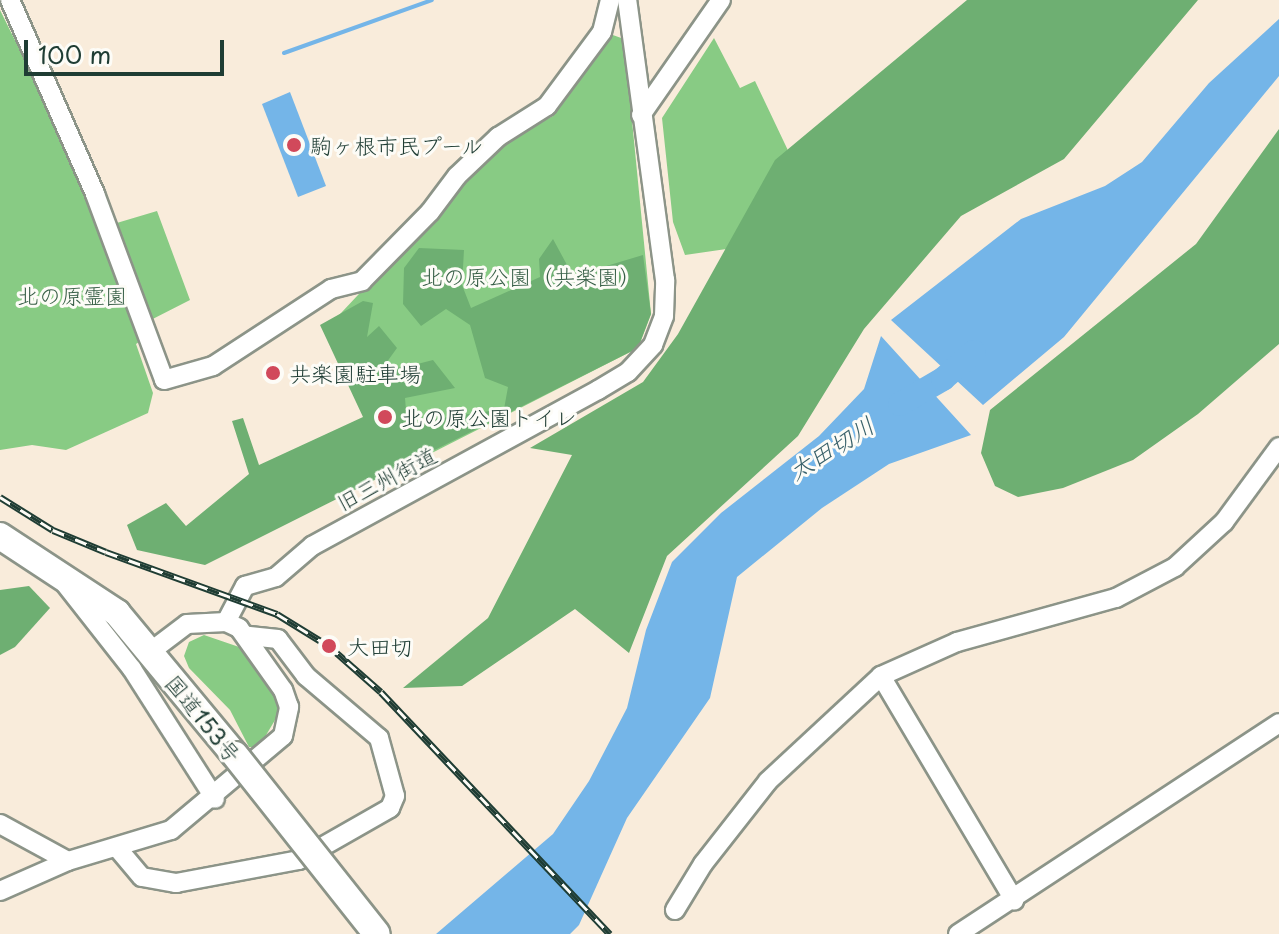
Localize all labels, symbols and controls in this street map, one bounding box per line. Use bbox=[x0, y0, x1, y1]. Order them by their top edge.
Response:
scale bar bbox=[28, 24, 228, 74]
text: 100 m bbox=[38, 36, 111, 72]
place label: 駒ヶ根市民プール bbox=[310, 132, 485, 158]
marker: 駒ヶ根市民プール bbox=[285, 136, 303, 154]
park label: 北の原公園（共楽園） bbox=[421, 263, 641, 289]
park label: 北の原霊園 bbox=[17, 282, 127, 308]
place label: 共楽園駐車場 bbox=[289, 360, 421, 386]
marker: 共楽園駐車場 bbox=[264, 364, 282, 382]
place label: 北の原公園トイレ bbox=[401, 404, 577, 430]
marker: 北の原公園トイレ bbox=[376, 408, 394, 426]
water label: 太田切川 bbox=[783, 410, 879, 486]
street label: 旧三州街道 bbox=[331, 441, 441, 515]
place label: 大田切 bbox=[347, 633, 413, 659]
marker: 大田切 bbox=[318, 635, 340, 657]
street label: 国道153号 bbox=[161, 669, 247, 767]

